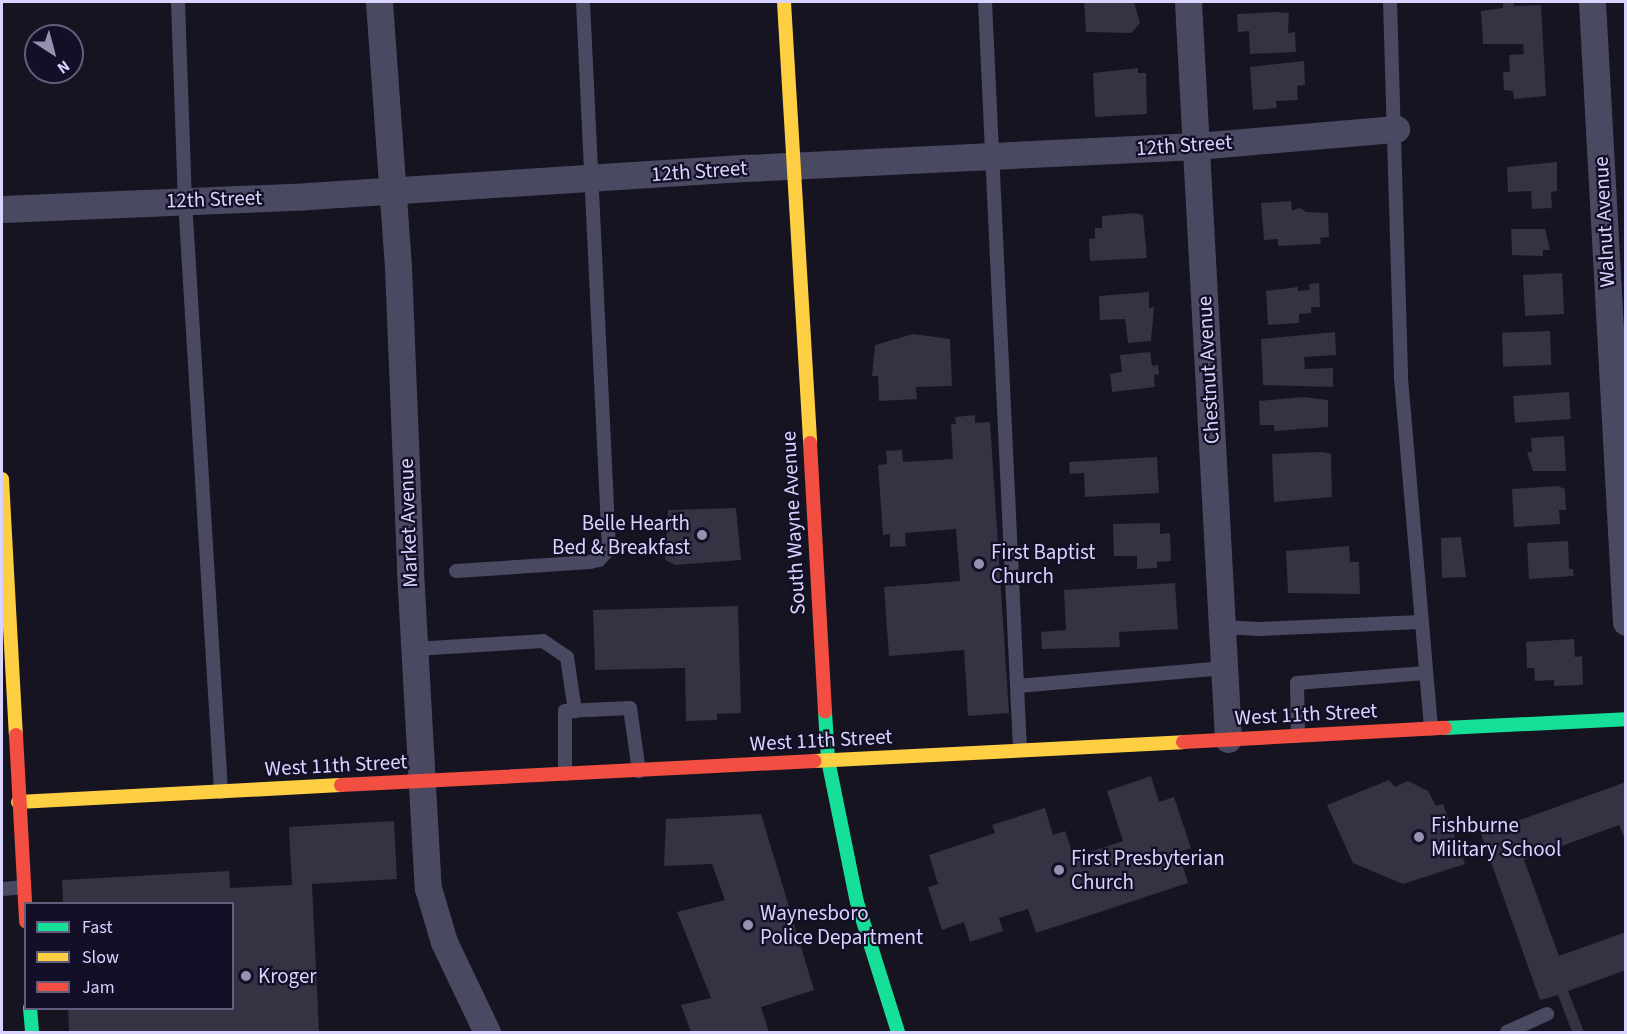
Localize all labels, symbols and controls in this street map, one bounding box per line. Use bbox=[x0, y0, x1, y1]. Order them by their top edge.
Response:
north arrow bbox=[24, 24, 84, 84]
text: N bbox=[53, 55, 74, 79]
street label: 12th Street bbox=[1135, 129, 1233, 161]
street label: 12th Street bbox=[650, 155, 748, 187]
street label: Walnut Avenue bbox=[1588, 156, 1620, 288]
street label: 12th Street bbox=[165, 185, 263, 213]
street label: Chestnut Avenue bbox=[1192, 295, 1224, 445]
street label: South Wayne Avenue bbox=[776, 430, 810, 616]
street label: Market Avenue bbox=[393, 458, 423, 588]
place label: Belle Hearth Bed & Breakfast bbox=[552, 510, 690, 560]
marker: Belle Hearth Bed & Breakfast bbox=[695, 528, 709, 542]
place label: First Baptist Church bbox=[991, 539, 1095, 589]
marker: First Baptist Church bbox=[972, 557, 986, 571]
street label: West 11th Street bbox=[1234, 698, 1378, 730]
street label: West 11th Street bbox=[749, 724, 893, 756]
street label: West 11th Street bbox=[264, 749, 408, 781]
place label: Fishburne Military School bbox=[1431, 812, 1561, 862]
marker: Fishburne Military School bbox=[1412, 830, 1426, 844]
place label: First Presbyterian Church bbox=[1071, 845, 1225, 895]
marker: First Presbyterian Church bbox=[1052, 863, 1066, 877]
place label: Waynesboro Police Department bbox=[760, 900, 923, 950]
legend bbox=[24, 902, 234, 1010]
text: Fast bbox=[82, 915, 113, 940]
marker: Waynesboro Police Department bbox=[741, 918, 755, 932]
text: Slow bbox=[82, 945, 119, 970]
place label: Kroger bbox=[258, 963, 317, 989]
marker: Kroger bbox=[239, 969, 253, 983]
text: Jam bbox=[82, 975, 115, 1000]

